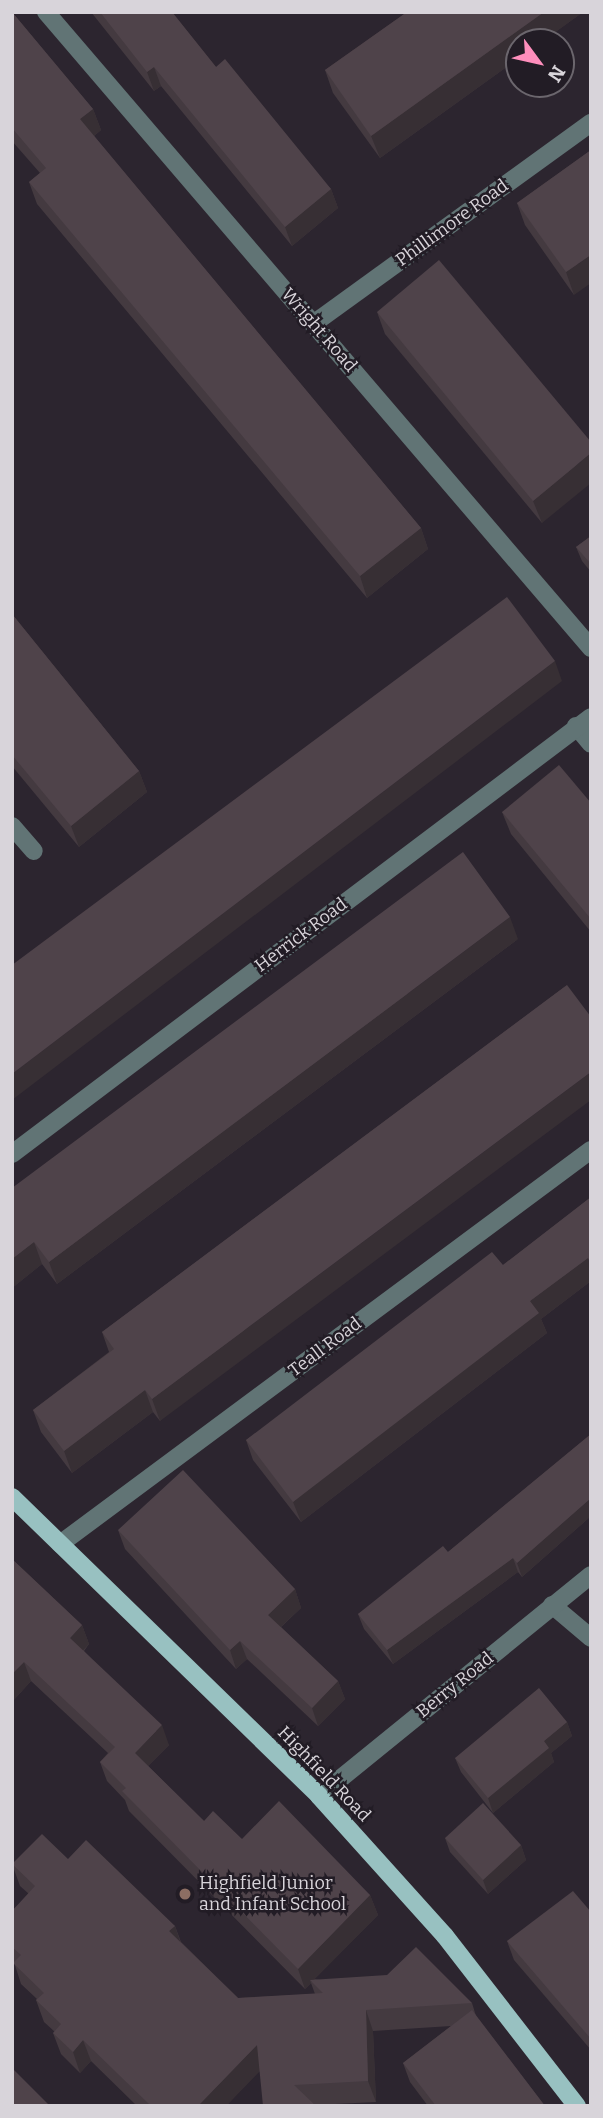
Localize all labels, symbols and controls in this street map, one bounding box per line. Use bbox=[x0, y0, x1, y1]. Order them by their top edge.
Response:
north arrow bbox=[505, 28, 575, 98]
text: N bbox=[543, 61, 570, 86]
street label: Phillimore Road bbox=[392, 175, 512, 271]
street label: Wright Road bbox=[277, 284, 361, 376]
street label: Herrick Road bbox=[251, 893, 351, 977]
street label: Teall Road bbox=[284, 1313, 366, 1381]
street label: Berry Road bbox=[412, 1647, 498, 1723]
street label: Highfield Road bbox=[273, 1722, 375, 1826]
place label: Highfield Junior and Infant School bbox=[199, 1873, 346, 1916]
marker: Highfield Junior and Infant School bbox=[177, 1886, 193, 1902]

